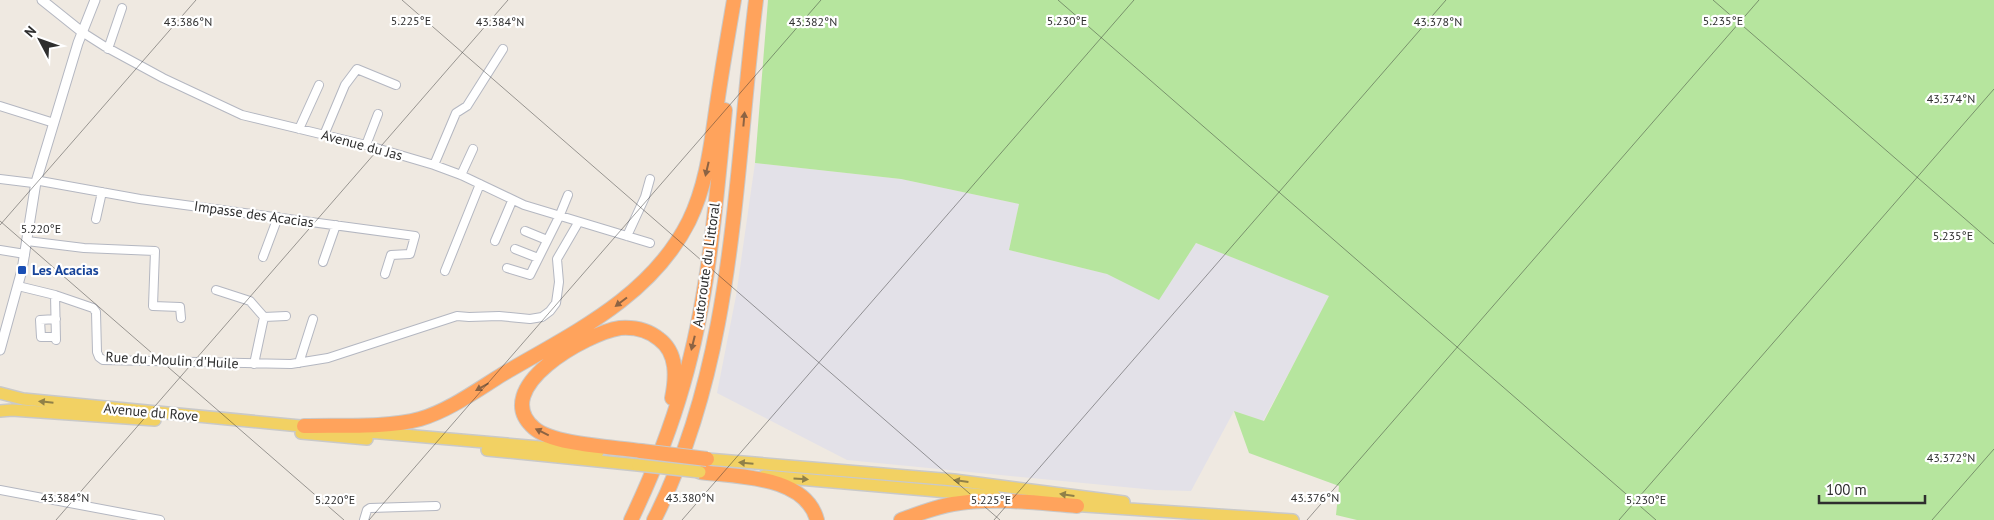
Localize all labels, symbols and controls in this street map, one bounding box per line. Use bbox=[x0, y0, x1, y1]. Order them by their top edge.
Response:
text: 5.225°E bbox=[391, 13, 431, 28]
text: 5.230°E bbox=[1047, 13, 1087, 28]
text: 5.235°E bbox=[1703, 13, 1743, 28]
text: 43.386°N bbox=[164, 14, 212, 29]
text: 43.384°N bbox=[476, 14, 524, 29]
text: 43.382°N bbox=[789, 14, 837, 29]
text: 43.378°N bbox=[1414, 14, 1462, 29]
north arrow bbox=[15, 15, 65, 65]
text: N bbox=[20, 22, 40, 41]
text: 43.374°N bbox=[1927, 91, 1975, 106]
one-way arrow bbox=[740, 110, 748, 126]
street label: Avenue du Jas bbox=[319, 126, 405, 164]
one-way arrow bbox=[703, 161, 711, 177]
street label: Impasse des Acacias bbox=[193, 197, 315, 231]
street label: Autoroute du Littoral bbox=[688, 202, 724, 328]
text: 5.220°E bbox=[21, 221, 61, 236]
text: 5.235°E bbox=[1933, 228, 1973, 243]
place label: Les Acacias bbox=[32, 261, 99, 279]
marker: Les Acacias bbox=[16, 264, 28, 276]
one-way arrow bbox=[614, 297, 627, 307]
one-way arrow bbox=[689, 336, 697, 351]
street label: Rue du Moulin d'Huile bbox=[105, 348, 239, 372]
one-way arrow bbox=[475, 382, 488, 391]
one-way arrow bbox=[38, 398, 54, 406]
street label: Avenue du Rove bbox=[103, 399, 199, 425]
one-way arrow bbox=[535, 428, 550, 436]
text: 43.372°N bbox=[1927, 450, 1975, 465]
one-way arrow bbox=[738, 458, 754, 466]
scale bar bbox=[1819, 472, 1925, 504]
one-way arrow bbox=[793, 475, 809, 483]
one-way arrow bbox=[952, 477, 968, 485]
text: 100 m bbox=[1826, 480, 1867, 499]
text: 43.384°N bbox=[41, 490, 89, 505]
text: 43.380°N bbox=[666, 490, 714, 505]
one-way arrow bbox=[1059, 490, 1075, 498]
text: 43.376°N bbox=[1291, 490, 1339, 505]
text: 5.220°E bbox=[315, 492, 355, 507]
text: 5.225°E bbox=[971, 492, 1011, 507]
text: 5.230°E bbox=[1626, 492, 1666, 507]

